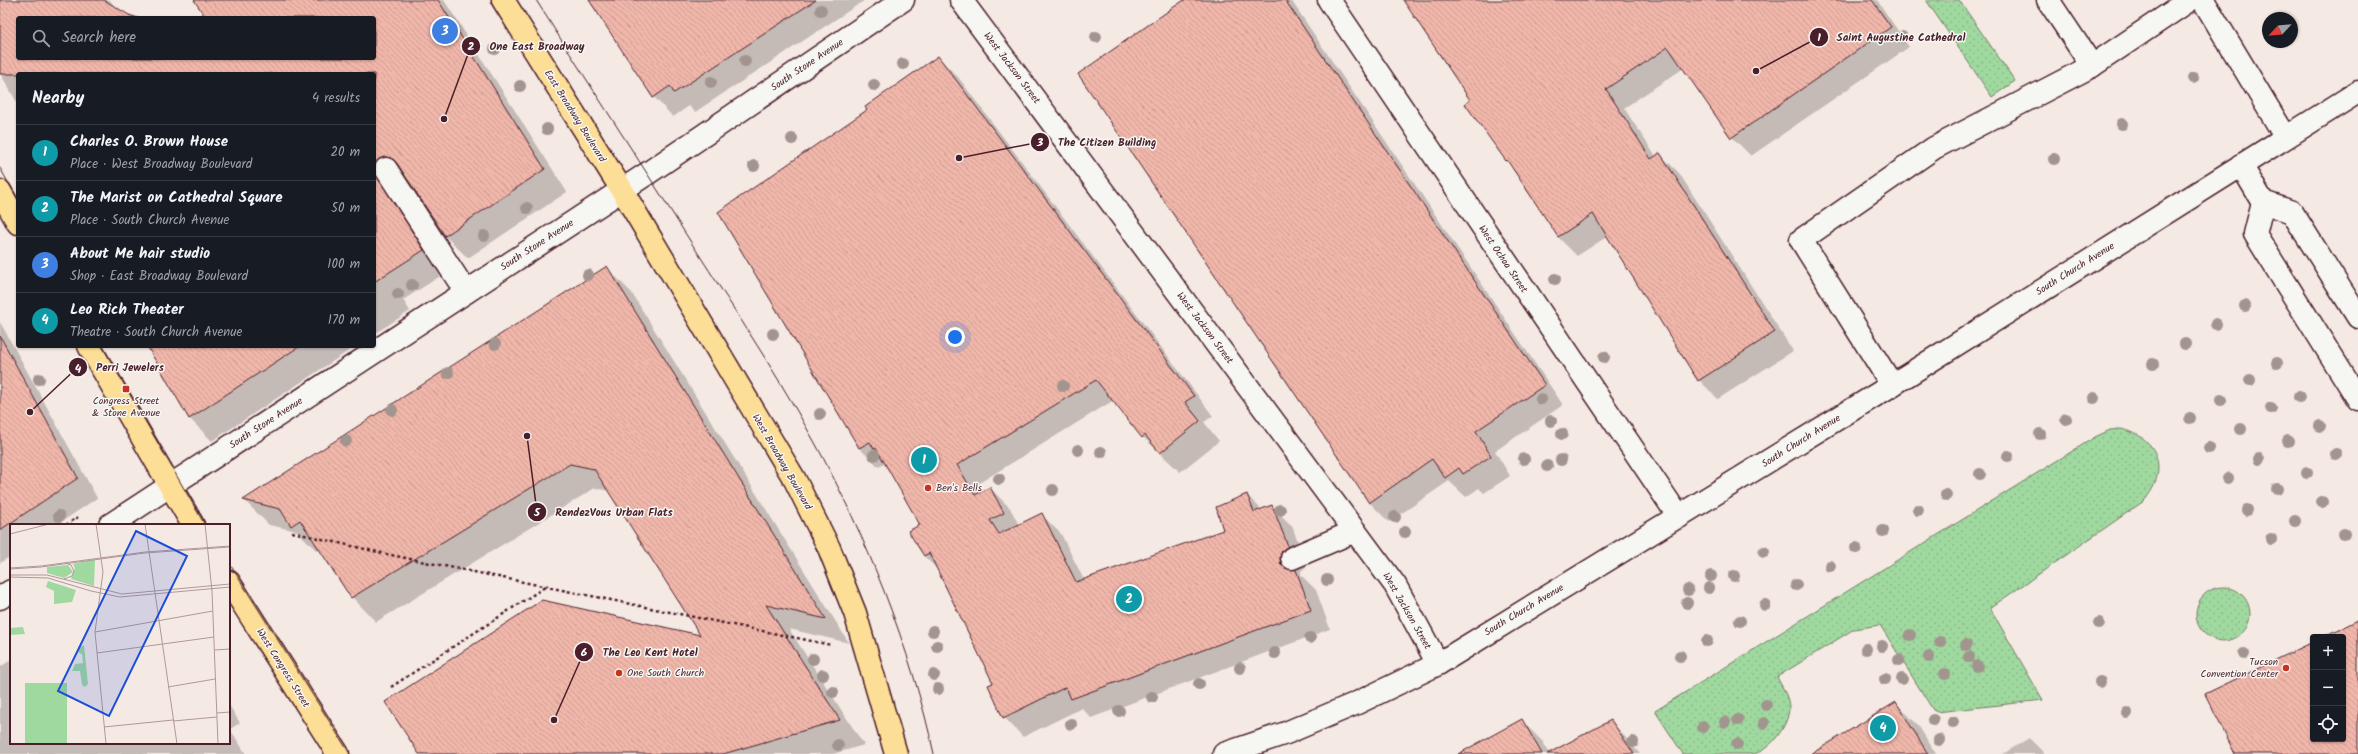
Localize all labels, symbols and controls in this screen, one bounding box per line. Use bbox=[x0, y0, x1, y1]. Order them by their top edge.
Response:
north arrow bbox=[2262, 12, 2298, 48]
search box bbox=[16, 16, 376, 60]
pin: 3 bbox=[432, 16, 458, 46]
callout: Saint Augustine Cathedral bbox=[1809, 25, 1974, 48]
text: Search here bbox=[62, 26, 136, 50]
icon: search bbox=[30, 27, 52, 49]
text: 1 bbox=[1817, 28, 1821, 47]
street label: West Jackson Street bbox=[980, 29, 1044, 107]
text: Saint Augustine Cathedral bbox=[1837, 29, 1965, 47]
street label: South Stone Avenue bbox=[767, 34, 847, 95]
callout: One East Broadway bbox=[461, 35, 593, 58]
text: 2 bbox=[468, 37, 475, 56]
text: One East Broadway bbox=[489, 38, 585, 56]
street label: East Broadway Boulevard bbox=[540, 67, 611, 166]
text: Nearby bbox=[32, 85, 84, 112]
text: 4 results bbox=[312, 88, 360, 109]
text: Charles O. Brown House bbox=[70, 130, 228, 154]
callout: The Citizen Building bbox=[1030, 130, 1165, 153]
text: 3 bbox=[1036, 133, 1044, 152]
text: The Citizen Building bbox=[1058, 134, 1156, 152]
text: 1 bbox=[43, 142, 47, 163]
text: 20 m bbox=[330, 142, 360, 163]
text: Place · West Broadway Boulevard bbox=[70, 154, 252, 175]
text: The Marist on Cathedral Square bbox=[70, 186, 283, 210]
text: 2 bbox=[41, 198, 49, 219]
text: 50 m bbox=[331, 198, 360, 219]
text: Place · South Church Avenue bbox=[70, 210, 229, 231]
street label: South Stone Avenue bbox=[497, 215, 577, 275]
street label: West Ochoa Street bbox=[1474, 222, 1532, 296]
street label: South Church Avenue bbox=[2032, 238, 2118, 300]
text: About Me hair studio bbox=[70, 242, 210, 266]
text: 3 bbox=[41, 254, 49, 275]
text: 100 m bbox=[327, 254, 360, 275]
text: Shop · East Broadway Boulevard bbox=[70, 266, 248, 287]
street label: West Jackson Street bbox=[1173, 289, 1237, 367]
text: Leo Rich Theater bbox=[70, 298, 184, 322]
text: 4 bbox=[41, 310, 49, 331]
text: 170 m bbox=[328, 310, 360, 331]
text: Theatre · South Church Avenue bbox=[70, 322, 242, 343]
your location bbox=[945, 327, 965, 347]
callout: Perri Jewelers bbox=[68, 356, 172, 379]
text: 4 bbox=[75, 359, 82, 378]
text: Perri Jewelers bbox=[96, 359, 165, 377]
marker: Congress Street & Stone Avenue bbox=[121, 384, 131, 394]
place label: Congress Street & Stone Avenue bbox=[92, 393, 161, 421]
street label: South Stone Avenue bbox=[226, 393, 306, 453]
street label: South Church Avenue bbox=[1758, 410, 1844, 472]
street label: West Broadway Boulevard bbox=[748, 411, 817, 514]
pin: 1 bbox=[911, 445, 937, 475]
place label: Ben's Bells bbox=[936, 480, 983, 496]
marker: Ben's Bells bbox=[923, 483, 933, 493]
callout: RendezVous Urban Flats bbox=[527, 500, 681, 523]
text: 5 bbox=[533, 503, 541, 522]
text: RendezVous Urban Flats bbox=[555, 504, 674, 522]
inset map bbox=[10, 524, 230, 744]
street label: West Jackson Street bbox=[1378, 570, 1436, 653]
street label: South Church Avenue bbox=[1481, 580, 1567, 640]
pin: 2 bbox=[1116, 584, 1142, 614]
street label: West Congress Street bbox=[252, 625, 314, 711]
map controls bbox=[2310, 634, 2346, 742]
button: + bbox=[2310, 634, 2346, 670]
callout: The Leo Kent Hotel bbox=[574, 640, 706, 663]
text: 6 bbox=[581, 643, 588, 662]
text: The Leo Kent Hotel bbox=[602, 644, 698, 662]
place label: Tucson Convention Center bbox=[2200, 654, 2279, 682]
marker: Tucson Convention Center bbox=[2281, 663, 2291, 673]
place label: One South Church bbox=[627, 665, 704, 681]
marker: One South Church bbox=[614, 668, 624, 678]
button: − bbox=[2310, 670, 2346, 706]
button: locate bbox=[2310, 706, 2346, 742]
pin: 4 bbox=[1870, 713, 1896, 743]

